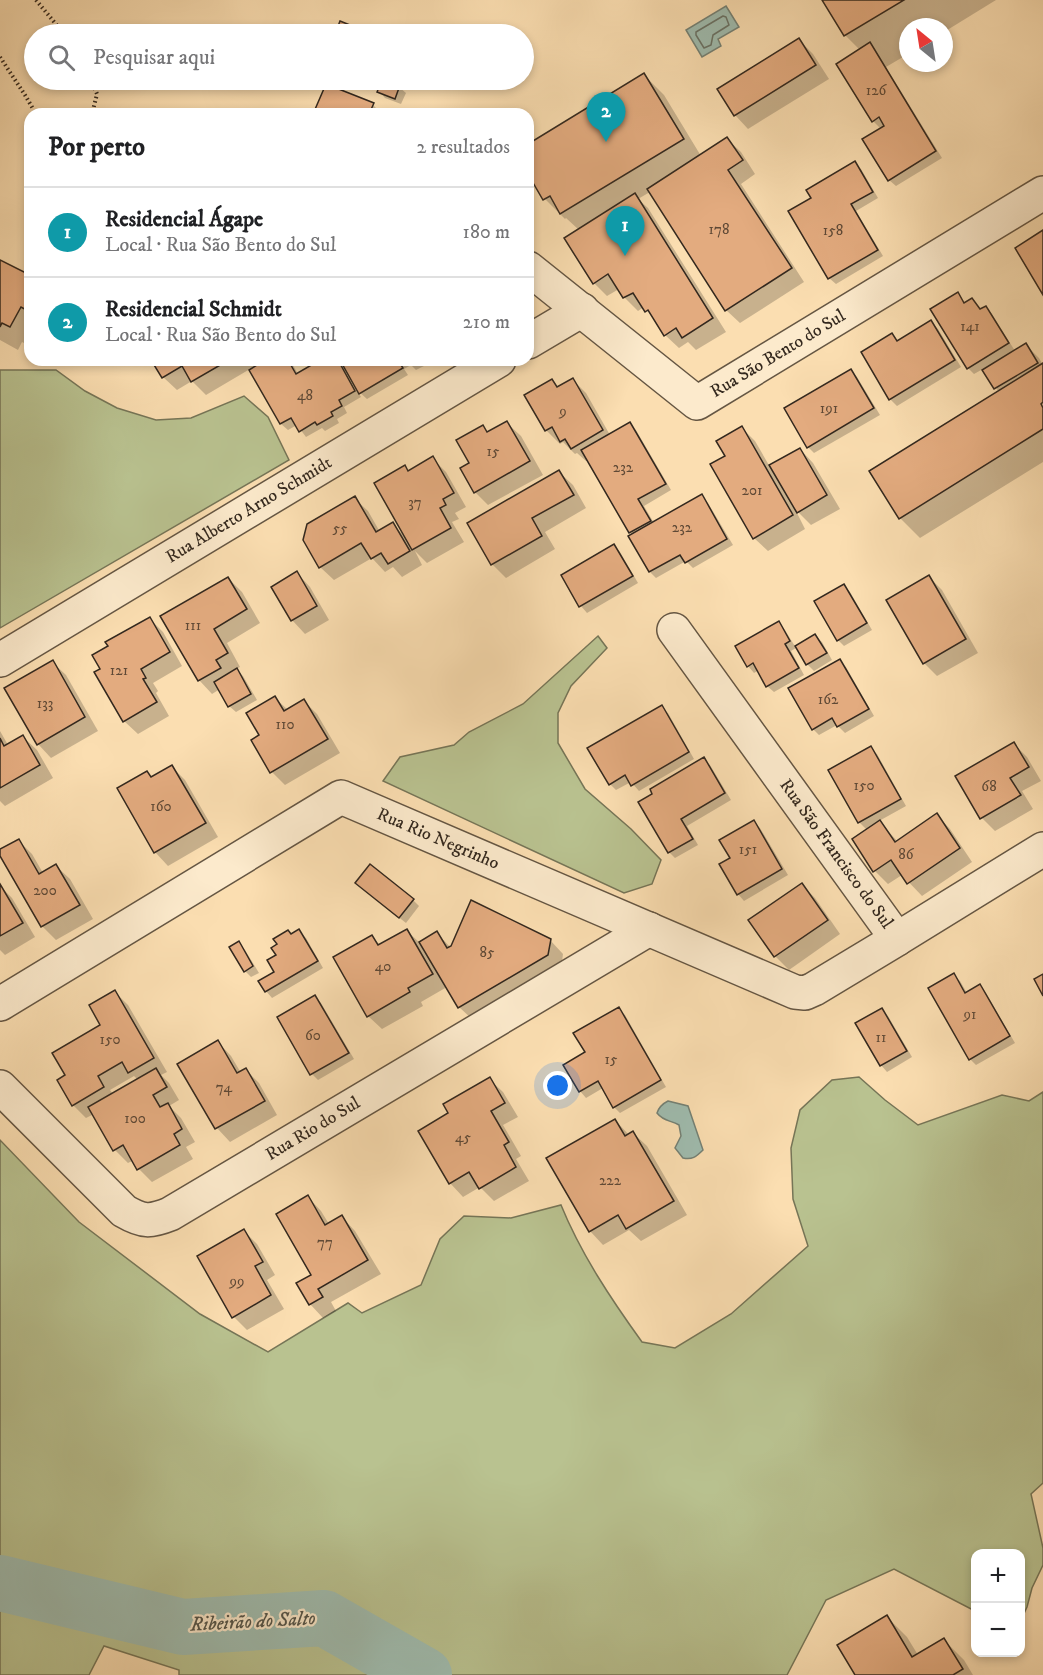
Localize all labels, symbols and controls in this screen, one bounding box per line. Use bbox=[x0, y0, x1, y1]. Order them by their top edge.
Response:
north arrow bbox=[899, 18, 953, 72]
search box bbox=[24, 24, 534, 90]
icon: search bbox=[45, 41, 78, 74]
text: Pesquisar aqui bbox=[93, 44, 215, 71]
house number: 126 bbox=[866, 81, 888, 100]
pin: 2 bbox=[586, 92, 626, 142]
text: Por perto bbox=[48, 131, 145, 164]
text: 2 resultados bbox=[417, 135, 510, 160]
text: Residencial Ágape bbox=[105, 206, 263, 233]
pin: 1 bbox=[606, 206, 644, 256]
text: 1 bbox=[64, 220, 71, 245]
text: 180 m bbox=[463, 220, 510, 245]
house number: 178 bbox=[709, 220, 729, 239]
house number: 158 bbox=[823, 221, 843, 240]
text: Local · Rua São Bento do Sul bbox=[105, 233, 336, 258]
text: Residencial Schmidt bbox=[105, 296, 282, 323]
street label: Rua São Bento do Sul bbox=[707, 305, 850, 403]
text: 2 bbox=[63, 310, 72, 335]
text: 210 m bbox=[463, 310, 510, 335]
house number: 141 bbox=[960, 317, 980, 336]
text: Local · Rua São Bento do Sul bbox=[105, 323, 336, 348]
house number: 48 bbox=[297, 386, 313, 405]
house number: 191 bbox=[820, 399, 838, 418]
house number: 9 bbox=[558, 402, 567, 421]
house number: 15 bbox=[487, 442, 500, 461]
street label: Rua Alberto Arno Schmidt bbox=[162, 452, 336, 568]
house number: 232 bbox=[613, 458, 634, 477]
house number: 201 bbox=[742, 481, 762, 500]
house number: 37 bbox=[408, 493, 422, 512]
house number: 232 bbox=[672, 518, 693, 537]
house number: 55 bbox=[333, 519, 348, 538]
house number: 111 bbox=[185, 616, 201, 635]
house number: 121 bbox=[110, 661, 128, 680]
house number: 162 bbox=[818, 690, 839, 709]
house number: 133 bbox=[37, 694, 53, 713]
house number: 110 bbox=[275, 715, 295, 734]
street label: Rua São Francisco do Sul bbox=[774, 775, 898, 934]
house number: 150 bbox=[854, 776, 874, 795]
house number: 68 bbox=[981, 777, 997, 796]
house number: 160 bbox=[150, 797, 172, 816]
street label: Rua Rio Negrinho bbox=[373, 803, 503, 875]
house number: 151 bbox=[739, 840, 757, 859]
house number: 86 bbox=[898, 845, 915, 864]
house number: 200 bbox=[33, 881, 57, 900]
house number: 85 bbox=[480, 943, 495, 962]
house number: 40 bbox=[375, 957, 391, 976]
house number: 91 bbox=[963, 1005, 976, 1024]
house number: 60 bbox=[305, 1026, 321, 1045]
house number: 11 bbox=[875, 1028, 887, 1047]
house number: 150 bbox=[100, 1030, 120, 1049]
house number: 15 bbox=[605, 1050, 618, 1069]
your location bbox=[543, 1071, 572, 1100]
house number: 74 bbox=[216, 1078, 233, 1097]
street label: Rua Rio do Sul bbox=[262, 1092, 365, 1166]
house number: 100 bbox=[124, 1109, 146, 1128]
house number: 45 bbox=[455, 1128, 472, 1147]
house number: 222 bbox=[599, 1171, 622, 1190]
house number: 77 bbox=[317, 1233, 333, 1252]
house number: 99 bbox=[229, 1272, 244, 1291]
map controls bbox=[971, 1549, 1025, 1657]
button: + bbox=[971, 1549, 1025, 1603]
button: − bbox=[971, 1603, 1025, 1657]
water label: Ribeirão do Salto bbox=[189, 1606, 316, 1638]

